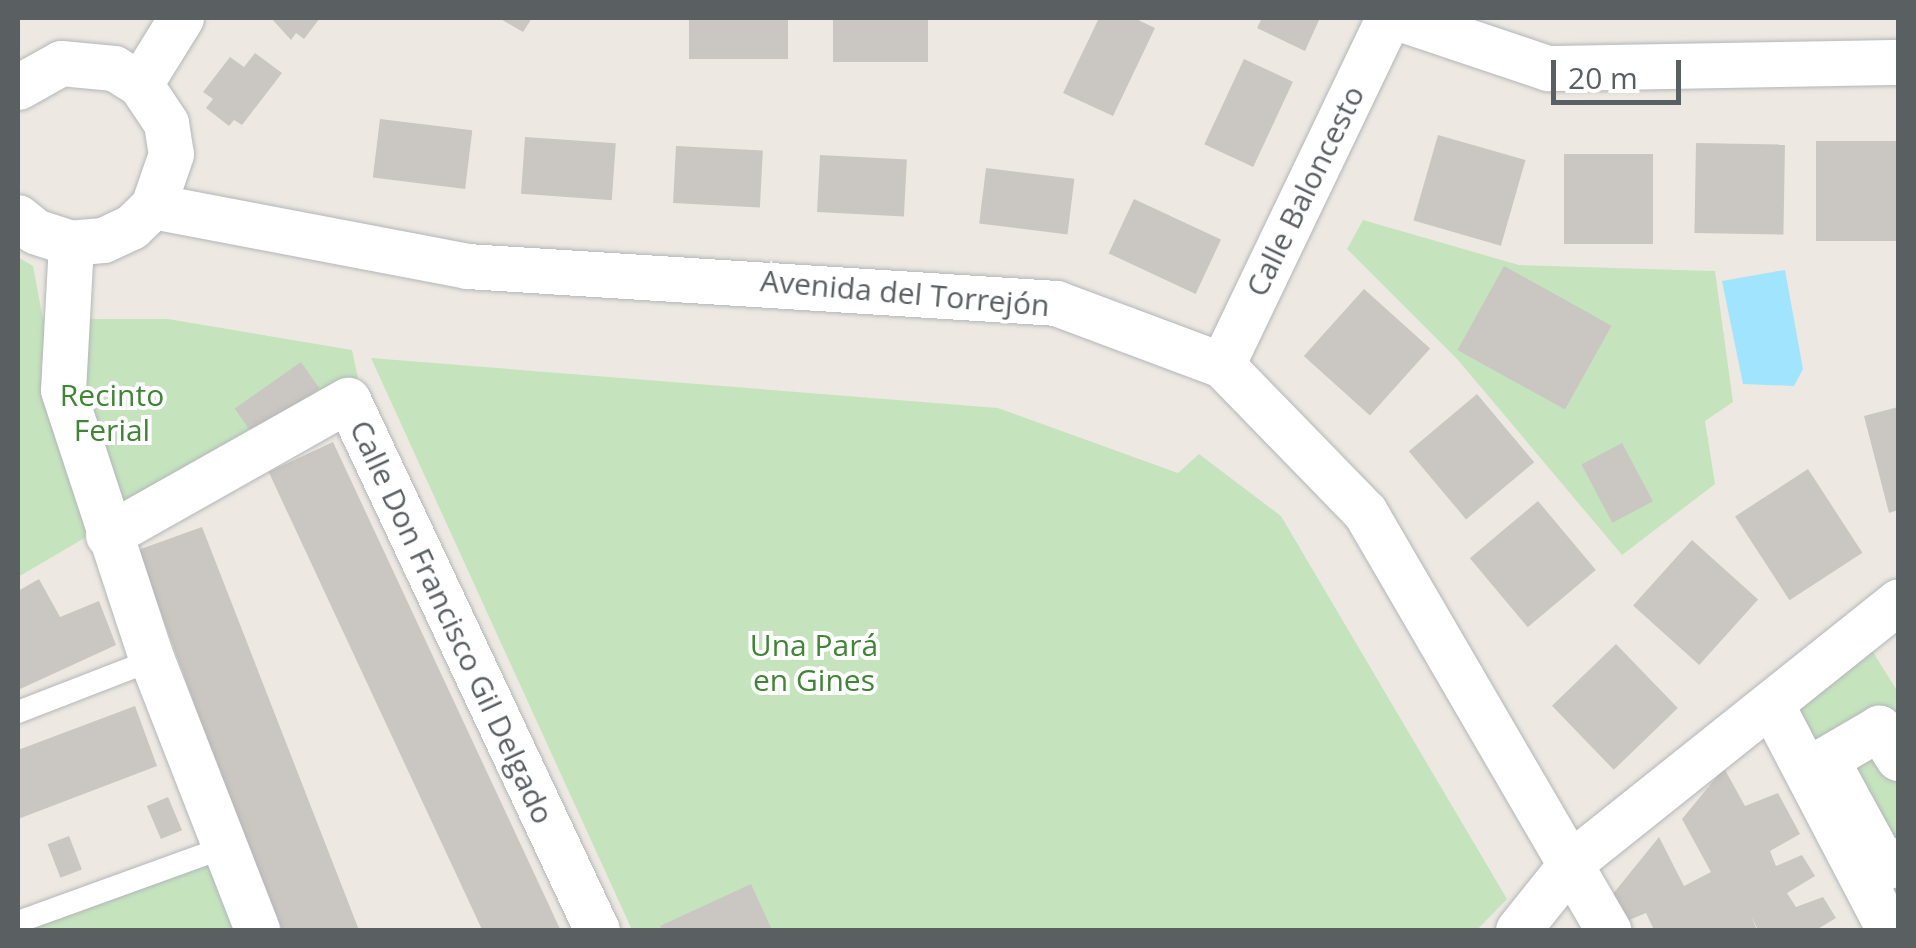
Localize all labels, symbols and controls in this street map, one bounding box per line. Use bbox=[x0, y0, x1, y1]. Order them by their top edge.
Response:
scale bar bbox=[1556, 40, 1686, 102]
text: 20 m bbox=[1568, 57, 1638, 98]
street label: Calle Baloncesto bbox=[1238, 80, 1372, 302]
street label: Avenida del Torrejón bbox=[759, 262, 1051, 324]
park label: Recinto Ferial bbox=[60, 377, 164, 448]
street label: Calle Don Francisco Gil Delgado bbox=[343, 415, 561, 829]
park label: Una Pará en Gines bbox=[750, 627, 878, 698]

